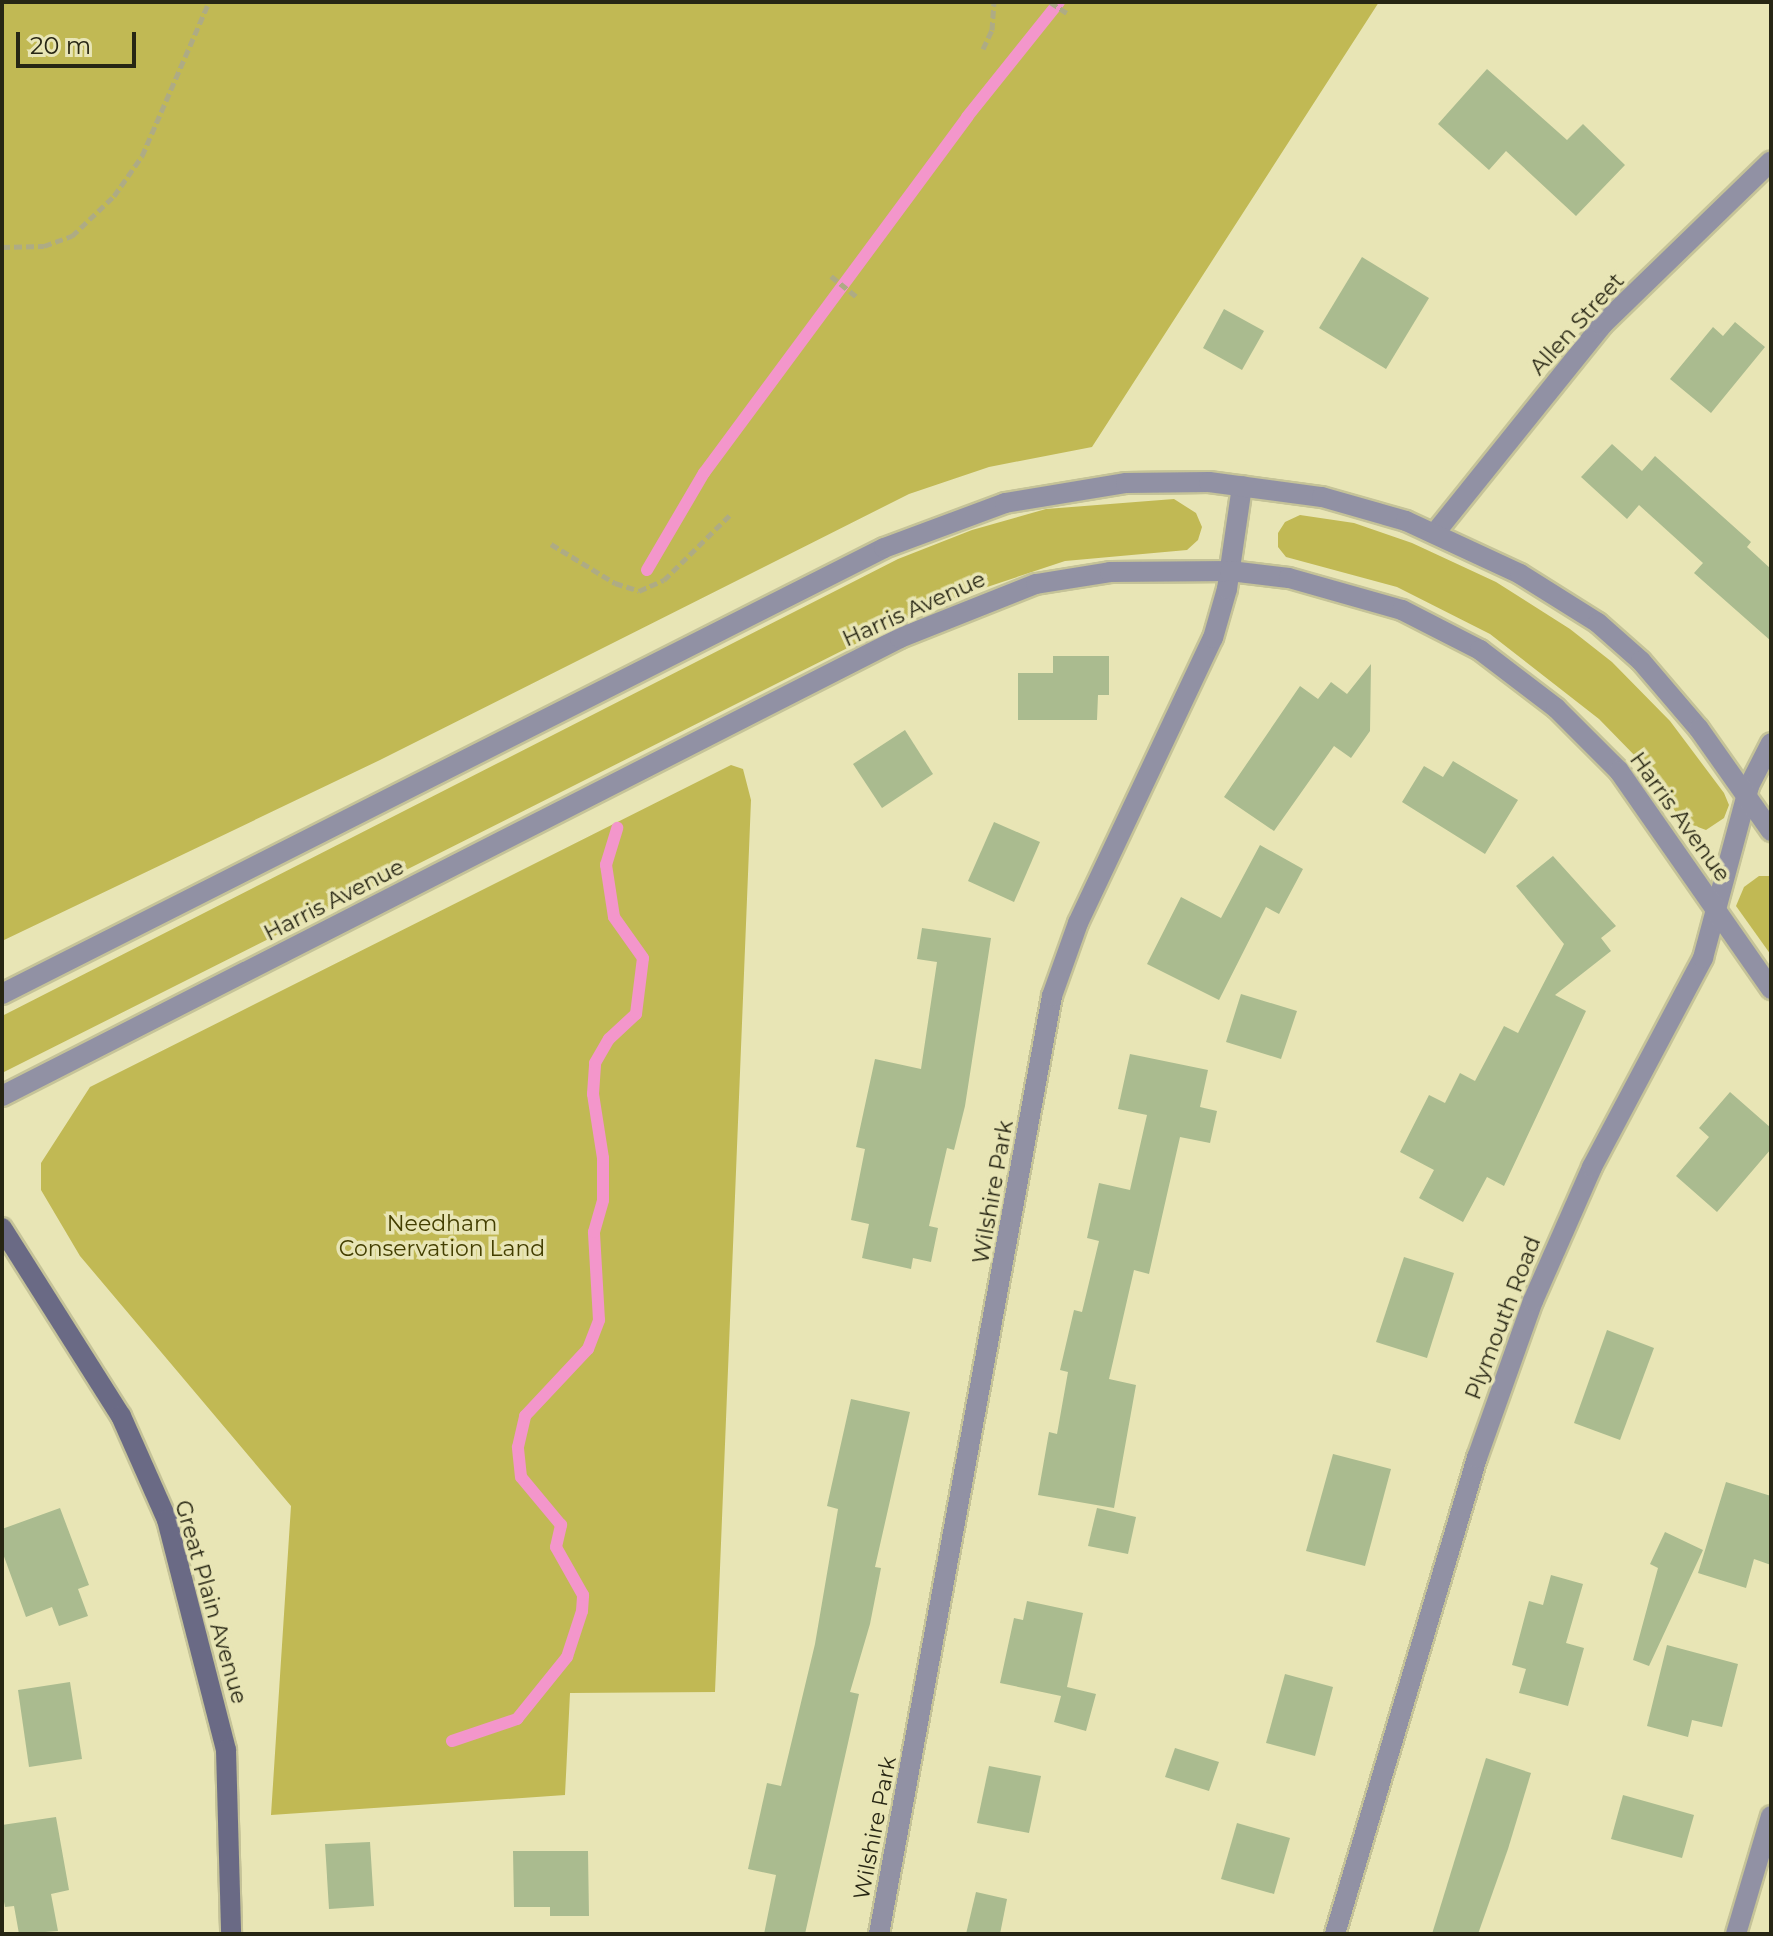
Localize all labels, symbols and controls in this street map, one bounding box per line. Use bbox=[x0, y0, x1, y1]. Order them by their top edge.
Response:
scale bar bbox=[20, 16, 140, 66]
text: 20 m bbox=[30, 31, 91, 60]
street label: Allen Street bbox=[1524, 268, 1630, 380]
street label: Harris Avenue bbox=[838, 566, 990, 652]
street label: Harris Avenue bbox=[1624, 747, 1736, 887]
street label: Harris Avenue bbox=[260, 853, 408, 947]
street label: Wilshire Park bbox=[967, 1118, 1019, 1266]
park label: Needham Conservation Land bbox=[339, 1210, 545, 1262]
street label: Plymouth Road bbox=[1460, 1233, 1546, 1403]
street label: Great Plain Avenue bbox=[169, 1497, 253, 1707]
street label: Wilshire Park bbox=[848, 1754, 902, 1902]

